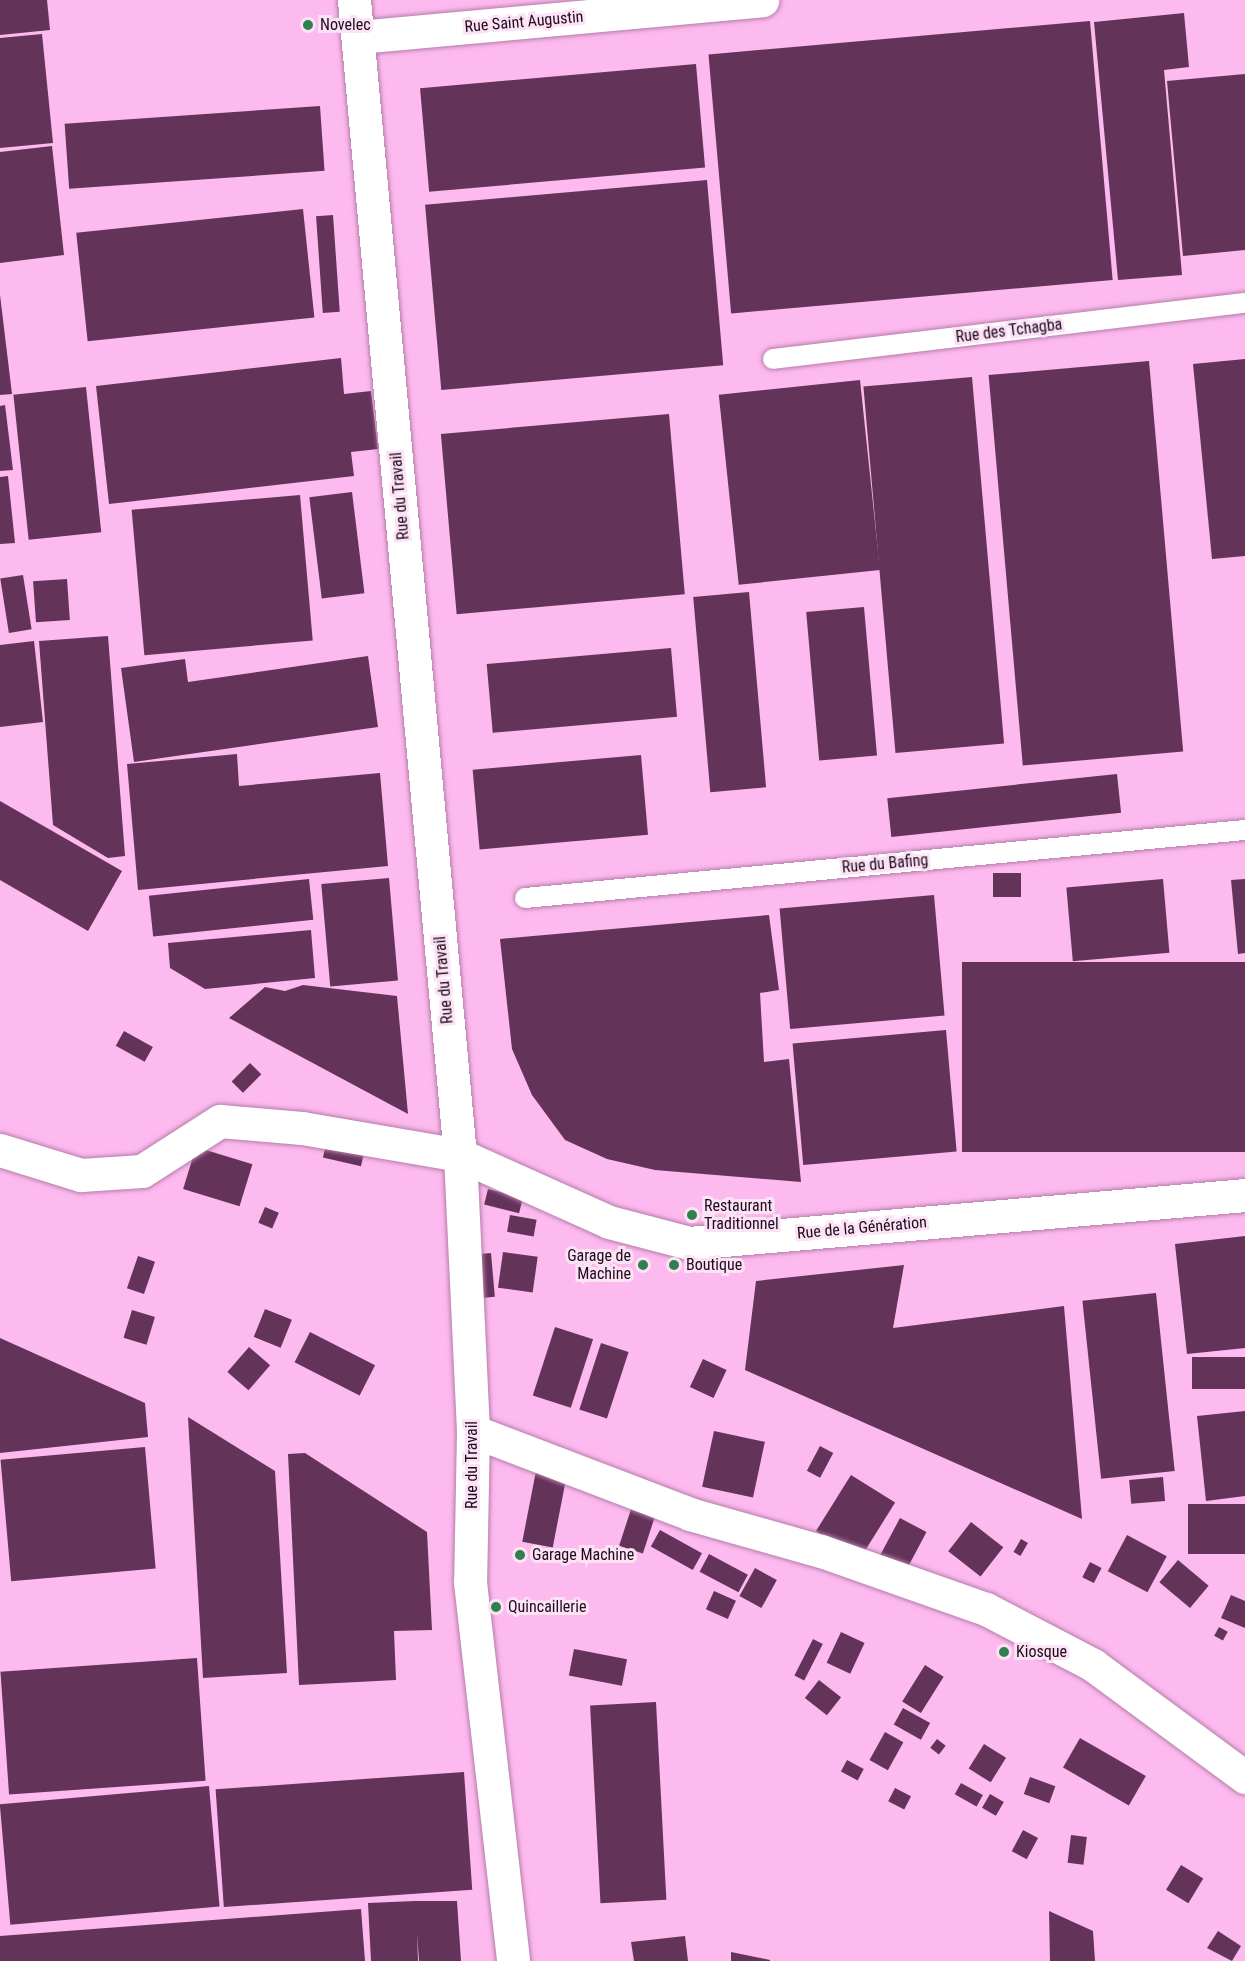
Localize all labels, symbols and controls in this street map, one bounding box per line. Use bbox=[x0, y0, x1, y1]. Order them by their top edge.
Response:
street label: Rue Saint Augustin bbox=[464, 7, 584, 37]
place label: Novelec bbox=[320, 15, 371, 35]
marker: Novelec bbox=[301, 18, 315, 32]
street label: Rue des Tchagba bbox=[954, 315, 1064, 347]
street label: Rue du Travail bbox=[387, 451, 413, 541]
street label: Rue du Bafing bbox=[841, 851, 929, 877]
street label: Rue du Travail bbox=[431, 935, 457, 1025]
place label: Restaurant Traditionnel bbox=[704, 1196, 779, 1234]
marker: Restaurant Traditionnel bbox=[685, 1208, 699, 1222]
street label: Rue de la Génération bbox=[796, 1213, 928, 1243]
place label: Garage de Machine bbox=[567, 1246, 631, 1284]
place label: Boutique bbox=[686, 1255, 742, 1275]
marker: Garage de Machine bbox=[636, 1258, 650, 1272]
marker: Boutique bbox=[667, 1258, 681, 1272]
street label: Rue du Travail bbox=[462, 1421, 482, 1509]
place label: Garage Machine bbox=[532, 1545, 634, 1565]
marker: Garage Machine bbox=[513, 1548, 527, 1562]
place label: Quincaillerie bbox=[508, 1597, 586, 1617]
marker: Quincaillerie bbox=[489, 1600, 503, 1614]
place label: Kiosque bbox=[1016, 1642, 1067, 1662]
marker: Kiosque bbox=[997, 1645, 1011, 1659]

